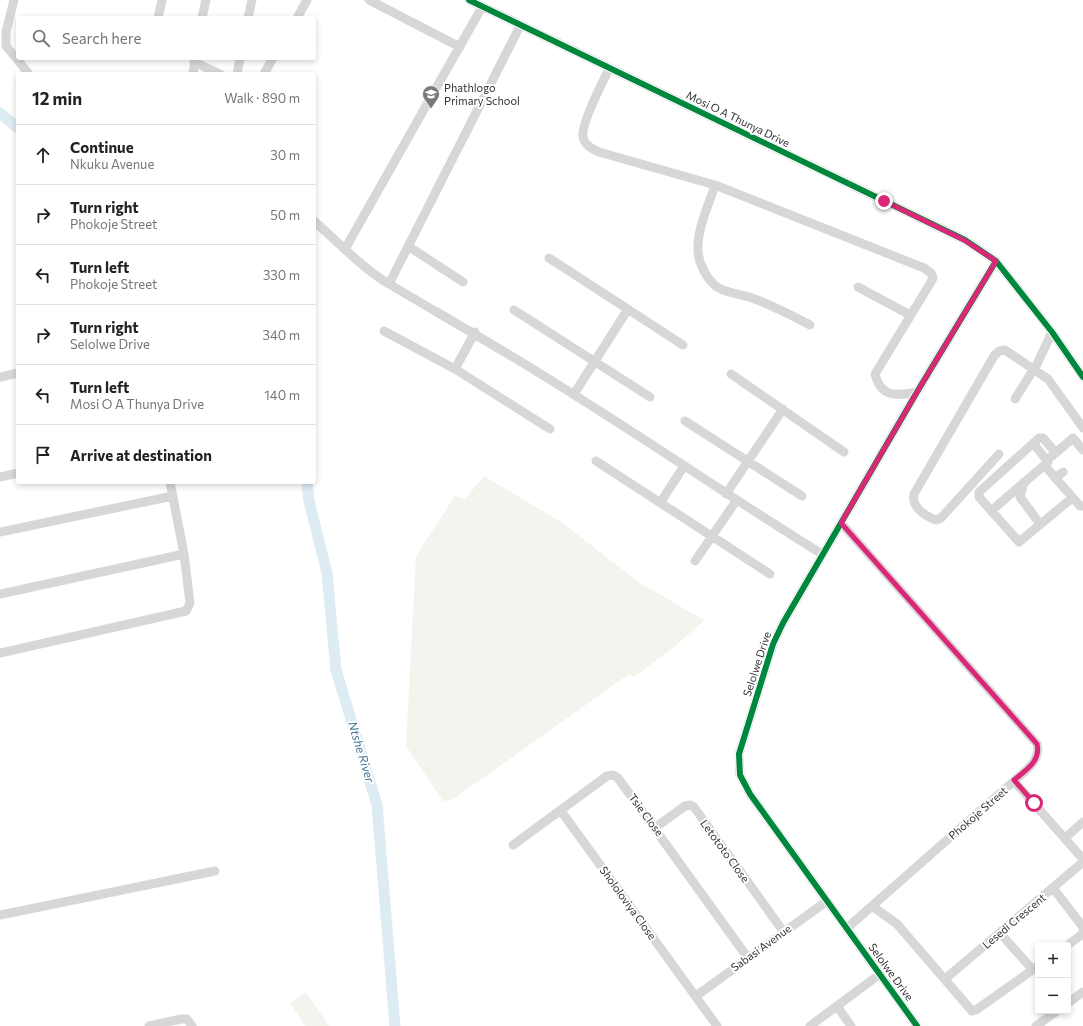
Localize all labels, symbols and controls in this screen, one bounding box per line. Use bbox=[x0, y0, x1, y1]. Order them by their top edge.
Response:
search box bbox=[16, 16, 316, 60]
icon: search bbox=[30, 27, 52, 49]
text: Search here bbox=[62, 29, 141, 47]
place label: Phathlogo Primary School bbox=[444, 81, 520, 107]
school or university icon: Phathlogo Primary School bbox=[421, 84, 441, 109]
text: 12 min bbox=[32, 88, 82, 109]
street label: Mosi O A Thunya Drive bbox=[684, 88, 792, 149]
text: Walk · 890 m bbox=[224, 90, 300, 106]
text: Continue bbox=[70, 138, 134, 156]
icon: ahead bbox=[32, 144, 54, 166]
text: 30 m bbox=[270, 147, 300, 163]
text: Nkuku Avenue bbox=[70, 156, 154, 172]
route end bbox=[875, 192, 893, 210]
text: Turn right bbox=[70, 198, 139, 216]
icon: right bbox=[32, 204, 54, 226]
text: 50 m bbox=[270, 207, 300, 223]
text: Phokoje Street bbox=[70, 216, 157, 232]
text: Turn left bbox=[70, 258, 129, 276]
icon: left bbox=[32, 264, 54, 286]
text: 330 m bbox=[263, 267, 300, 283]
text: Phokoje Street bbox=[70, 276, 157, 292]
text: Turn right bbox=[70, 318, 139, 336]
icon: right bbox=[32, 324, 54, 346]
text: 340 m bbox=[262, 327, 300, 343]
text: Selolwe Drive bbox=[70, 336, 150, 352]
text: Turn left bbox=[70, 378, 129, 396]
icon: left bbox=[32, 384, 54, 406]
text: 140 m bbox=[264, 387, 300, 403]
text: Mosi O A Thunya Drive bbox=[70, 396, 204, 412]
icon: arrive bbox=[32, 444, 54, 466]
text: Arrive at destination bbox=[70, 446, 212, 464]
street label: Selolwe Drive bbox=[740, 630, 773, 698]
water label: Ntshe River bbox=[346, 719, 378, 785]
street label: Phokoje Street bbox=[946, 783, 1010, 842]
street label: Tsie Close bbox=[626, 791, 667, 839]
route start bbox=[1025, 794, 1043, 812]
street label: Letototo Close bbox=[698, 817, 753, 885]
street label: Shololoviya Close bbox=[597, 864, 659, 942]
street label: Lesedi Crescent bbox=[979, 890, 1048, 951]
street label: Sabasi Avenue bbox=[728, 921, 793, 974]
street label: Selolwe Drive bbox=[866, 941, 917, 1003]
map controls bbox=[1035, 942, 1071, 1014]
button: + bbox=[1035, 942, 1071, 978]
button: − bbox=[1035, 978, 1071, 1014]

